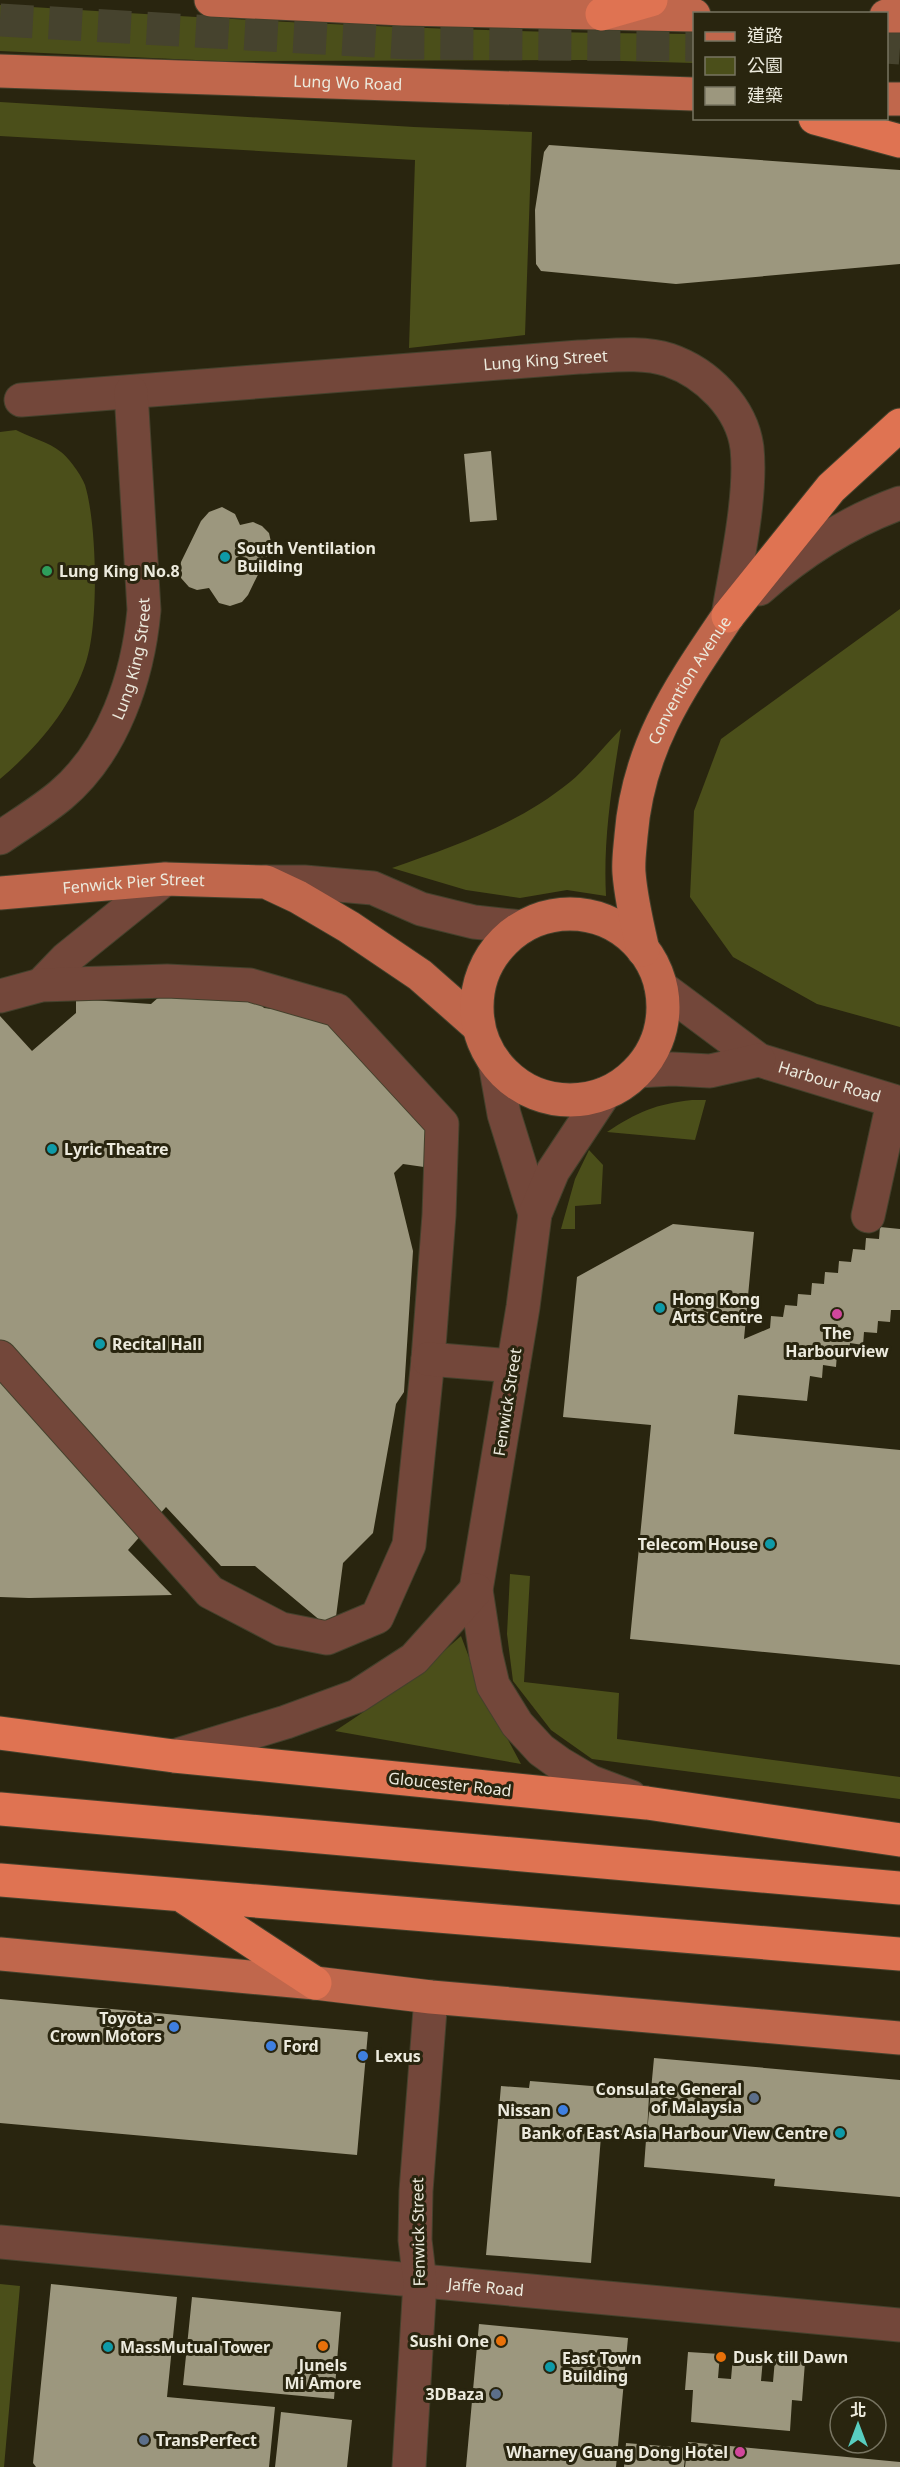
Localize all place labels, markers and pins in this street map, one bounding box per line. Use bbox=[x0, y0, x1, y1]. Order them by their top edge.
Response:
place label: South Ventilation Building bbox=[237, 537, 376, 577]
marker: South Ventilation Building bbox=[218, 550, 232, 564]
place label: Lung King No.8 bbox=[59, 560, 180, 582]
marker: Lung King No.8 bbox=[40, 564, 54, 578]
place label: Lyric Theatre bbox=[64, 1138, 169, 1160]
marker: Lyric Theatre bbox=[45, 1142, 59, 1156]
place label: Hong Kong Arts Centre bbox=[672, 1288, 763, 1328]
marker: Hong Kong Arts Centre bbox=[653, 1301, 667, 1315]
marker: The Harbourview bbox=[830, 1307, 844, 1321]
place label: The Harbourview bbox=[785, 1322, 889, 1362]
place label: Recital Hall bbox=[112, 1333, 202, 1355]
marker: Recital Hall bbox=[93, 1337, 107, 1351]
place label: Telecom House bbox=[638, 1533, 758, 1555]
marker: Telecom House bbox=[763, 1537, 777, 1551]
place label: Toyota - Crown Motors bbox=[50, 2007, 162, 2047]
marker: Toyota - Crown Motors bbox=[167, 2020, 181, 2034]
place label: Ford bbox=[283, 2035, 319, 2057]
marker: Ford bbox=[264, 2039, 278, 2053]
place label: Lexus bbox=[375, 2045, 421, 2067]
marker: Lexus bbox=[356, 2049, 370, 2063]
place label: Consulate General of Malaysia bbox=[596, 2078, 742, 2118]
marker: Consulate General of Malaysia bbox=[747, 2091, 761, 2105]
place label: Nissan bbox=[497, 2099, 551, 2121]
marker: Nissan bbox=[556, 2103, 570, 2117]
place label: Bank of East Asia Harbour View Centre bbox=[521, 2122, 828, 2144]
marker: Bank of East Asia Harbour View Centre bbox=[833, 2126, 847, 2140]
place label: Sushi One bbox=[410, 2330, 489, 2352]
marker: Sushi One bbox=[494, 2334, 508, 2348]
place label: MassMutual Tower bbox=[120, 2336, 270, 2358]
marker: Junels Mi Amore bbox=[316, 2339, 330, 2353]
marker: MassMutual Tower bbox=[101, 2340, 115, 2354]
place label: Dusk till Dawn bbox=[733, 2346, 848, 2368]
place label: East Town Building bbox=[562, 2347, 642, 2387]
marker: Dusk till Dawn bbox=[714, 2350, 728, 2364]
place label: Junels Mi Amore bbox=[284, 2354, 362, 2394]
marker: East Town Building bbox=[543, 2360, 557, 2374]
place label: 3DBaza bbox=[425, 2383, 484, 2405]
marker: 3DBaza bbox=[489, 2387, 503, 2401]
place label: TransPerfect bbox=[156, 2429, 257, 2451]
marker: TransPerfect bbox=[137, 2433, 151, 2447]
place label: Wharney Guang Dong Hotel bbox=[506, 2441, 728, 2463]
marker: Wharney Guang Dong Hotel bbox=[733, 2445, 747, 2459]

